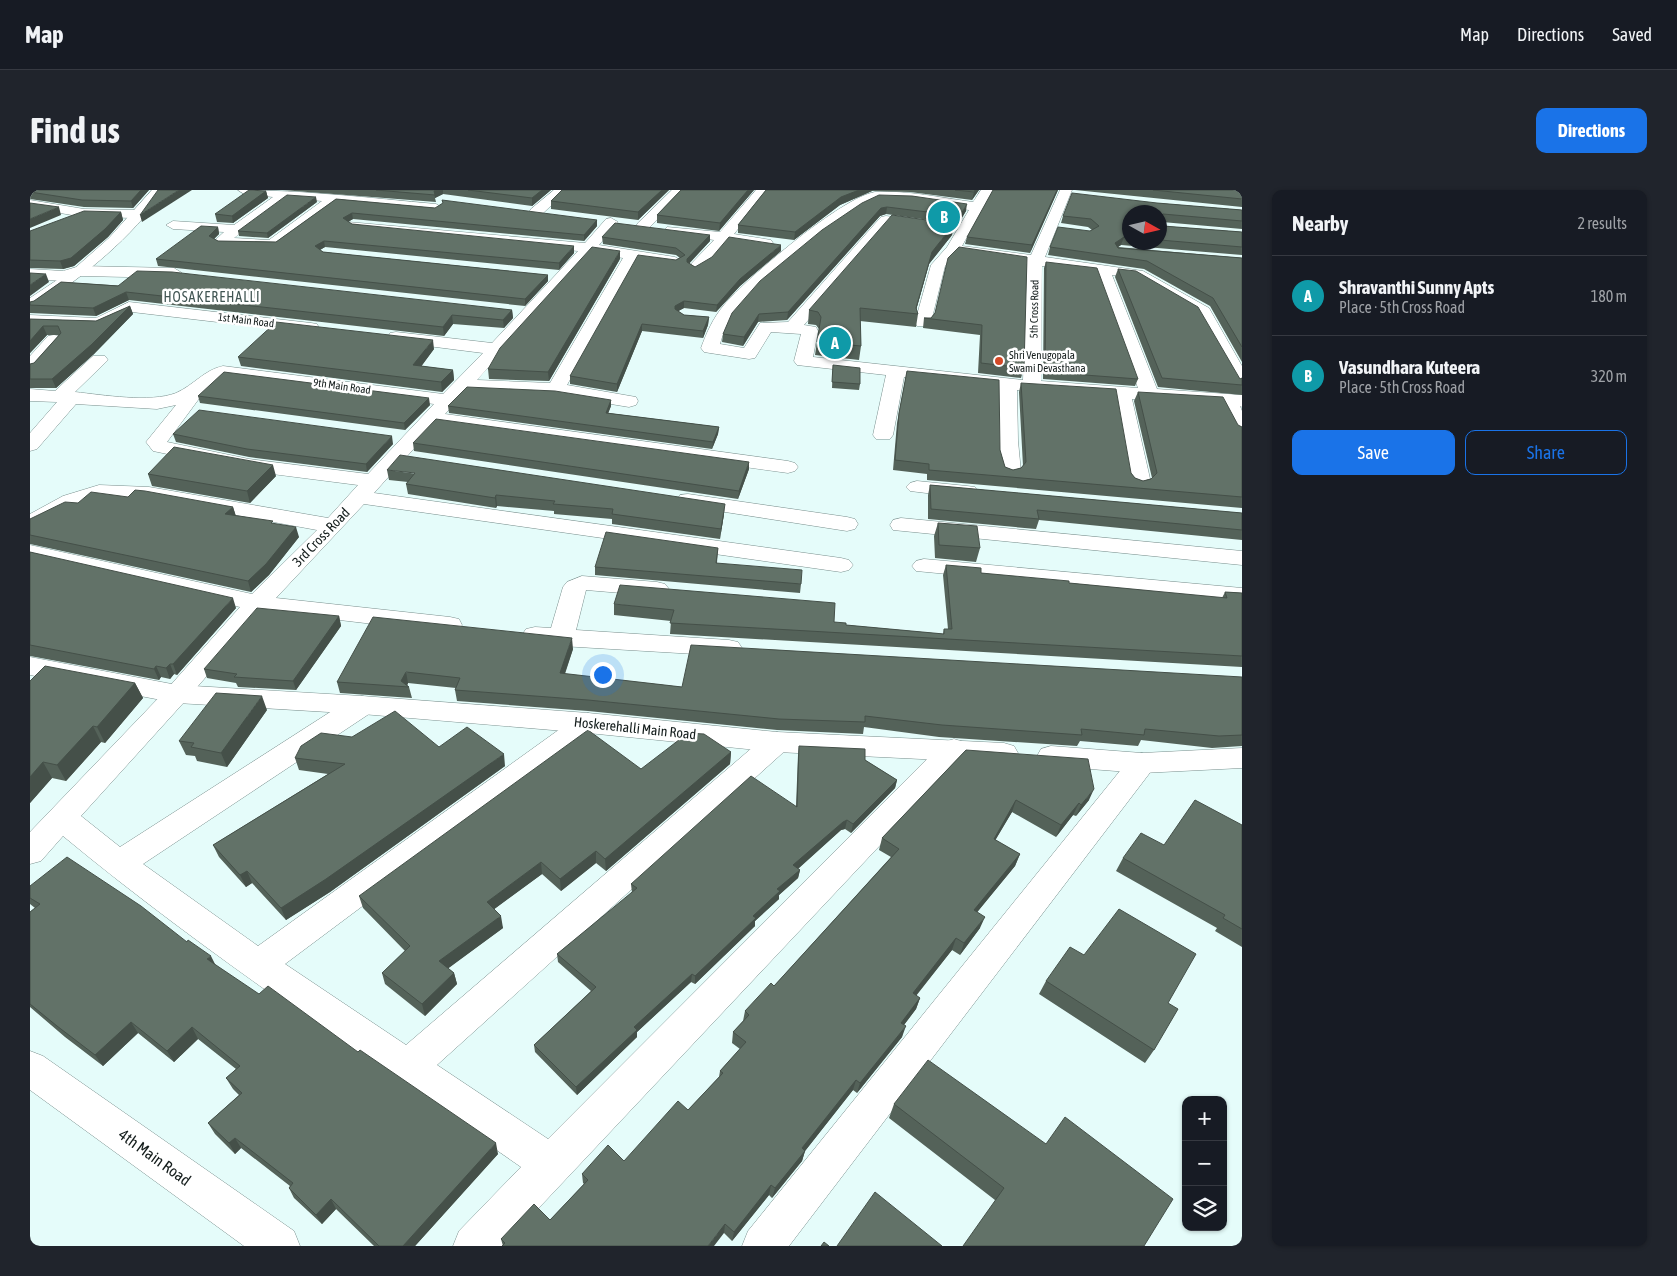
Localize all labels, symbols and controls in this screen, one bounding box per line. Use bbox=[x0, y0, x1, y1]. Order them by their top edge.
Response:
text: Map bbox=[25, 21, 64, 48]
text: Map bbox=[1460, 24, 1489, 45]
text: Directions bbox=[1517, 24, 1584, 45]
text: Saved bbox=[1612, 24, 1652, 45]
button: Directions bbox=[1536, 108, 1647, 153]
text: Find us bbox=[30, 110, 120, 150]
pin: B bbox=[928, 198, 960, 236]
north arrow bbox=[1122, 205, 1167, 250]
text: Nearby bbox=[1292, 211, 1348, 235]
text: 2 results bbox=[1577, 214, 1627, 232]
text: Shravanthi Sunny Apts bbox=[1339, 276, 1494, 298]
street label: 5th Cross Road bbox=[1027, 279, 1041, 339]
text: A bbox=[1304, 287, 1312, 305]
text: 180 m bbox=[1591, 287, 1627, 305]
district label: HOSAKEREHALLI bbox=[163, 289, 261, 305]
text: Place · 5th Cross Road bbox=[1339, 298, 1465, 316]
street label: 1st Main Road bbox=[217, 311, 275, 329]
pin: A bbox=[819, 324, 851, 362]
place label: Shri Venugopala Swami Devasthana bbox=[1009, 349, 1086, 374]
marker: Shri Venugopala Swami Devasthana bbox=[993, 355, 1005, 367]
text: Vasundhara Kuteera bbox=[1339, 356, 1480, 378]
text: B bbox=[1304, 367, 1312, 385]
text: 320 m bbox=[1591, 367, 1627, 385]
street label: 9th Main Road bbox=[312, 376, 372, 396]
text: Place · 5th Cross Road bbox=[1339, 378, 1465, 396]
button: Save bbox=[1292, 430, 1455, 475]
button: Share bbox=[1465, 430, 1627, 475]
street label: 3rd Cross Road bbox=[289, 505, 353, 569]
your location bbox=[590, 662, 616, 688]
street label: Hoskerehalli Main Road bbox=[573, 714, 697, 742]
map controls bbox=[1182, 1096, 1227, 1231]
button: + bbox=[1182, 1096, 1227, 1141]
street label: 4th Main Road bbox=[116, 1125, 194, 1189]
button: − bbox=[1182, 1141, 1227, 1186]
button: layers bbox=[1182, 1186, 1227, 1231]

